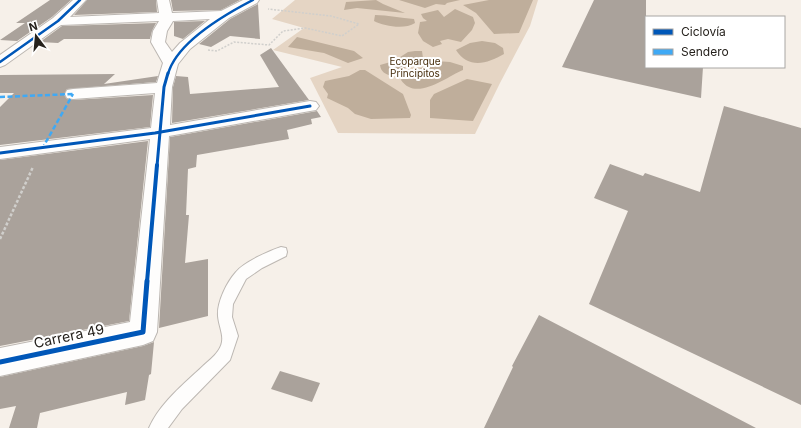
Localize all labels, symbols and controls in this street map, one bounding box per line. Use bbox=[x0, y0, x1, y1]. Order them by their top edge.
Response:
north arrow bbox=[16, 16, 56, 56]
legend bbox=[645, 16, 785, 68]
text: N bbox=[27, 19, 39, 34]
text: Ciclovía bbox=[681, 24, 726, 39]
text: Sendero bbox=[681, 44, 729, 59]
park label: Ecoparque Principitos bbox=[389, 55, 441, 79]
street label: Carrera 49 bbox=[32, 320, 106, 351]

